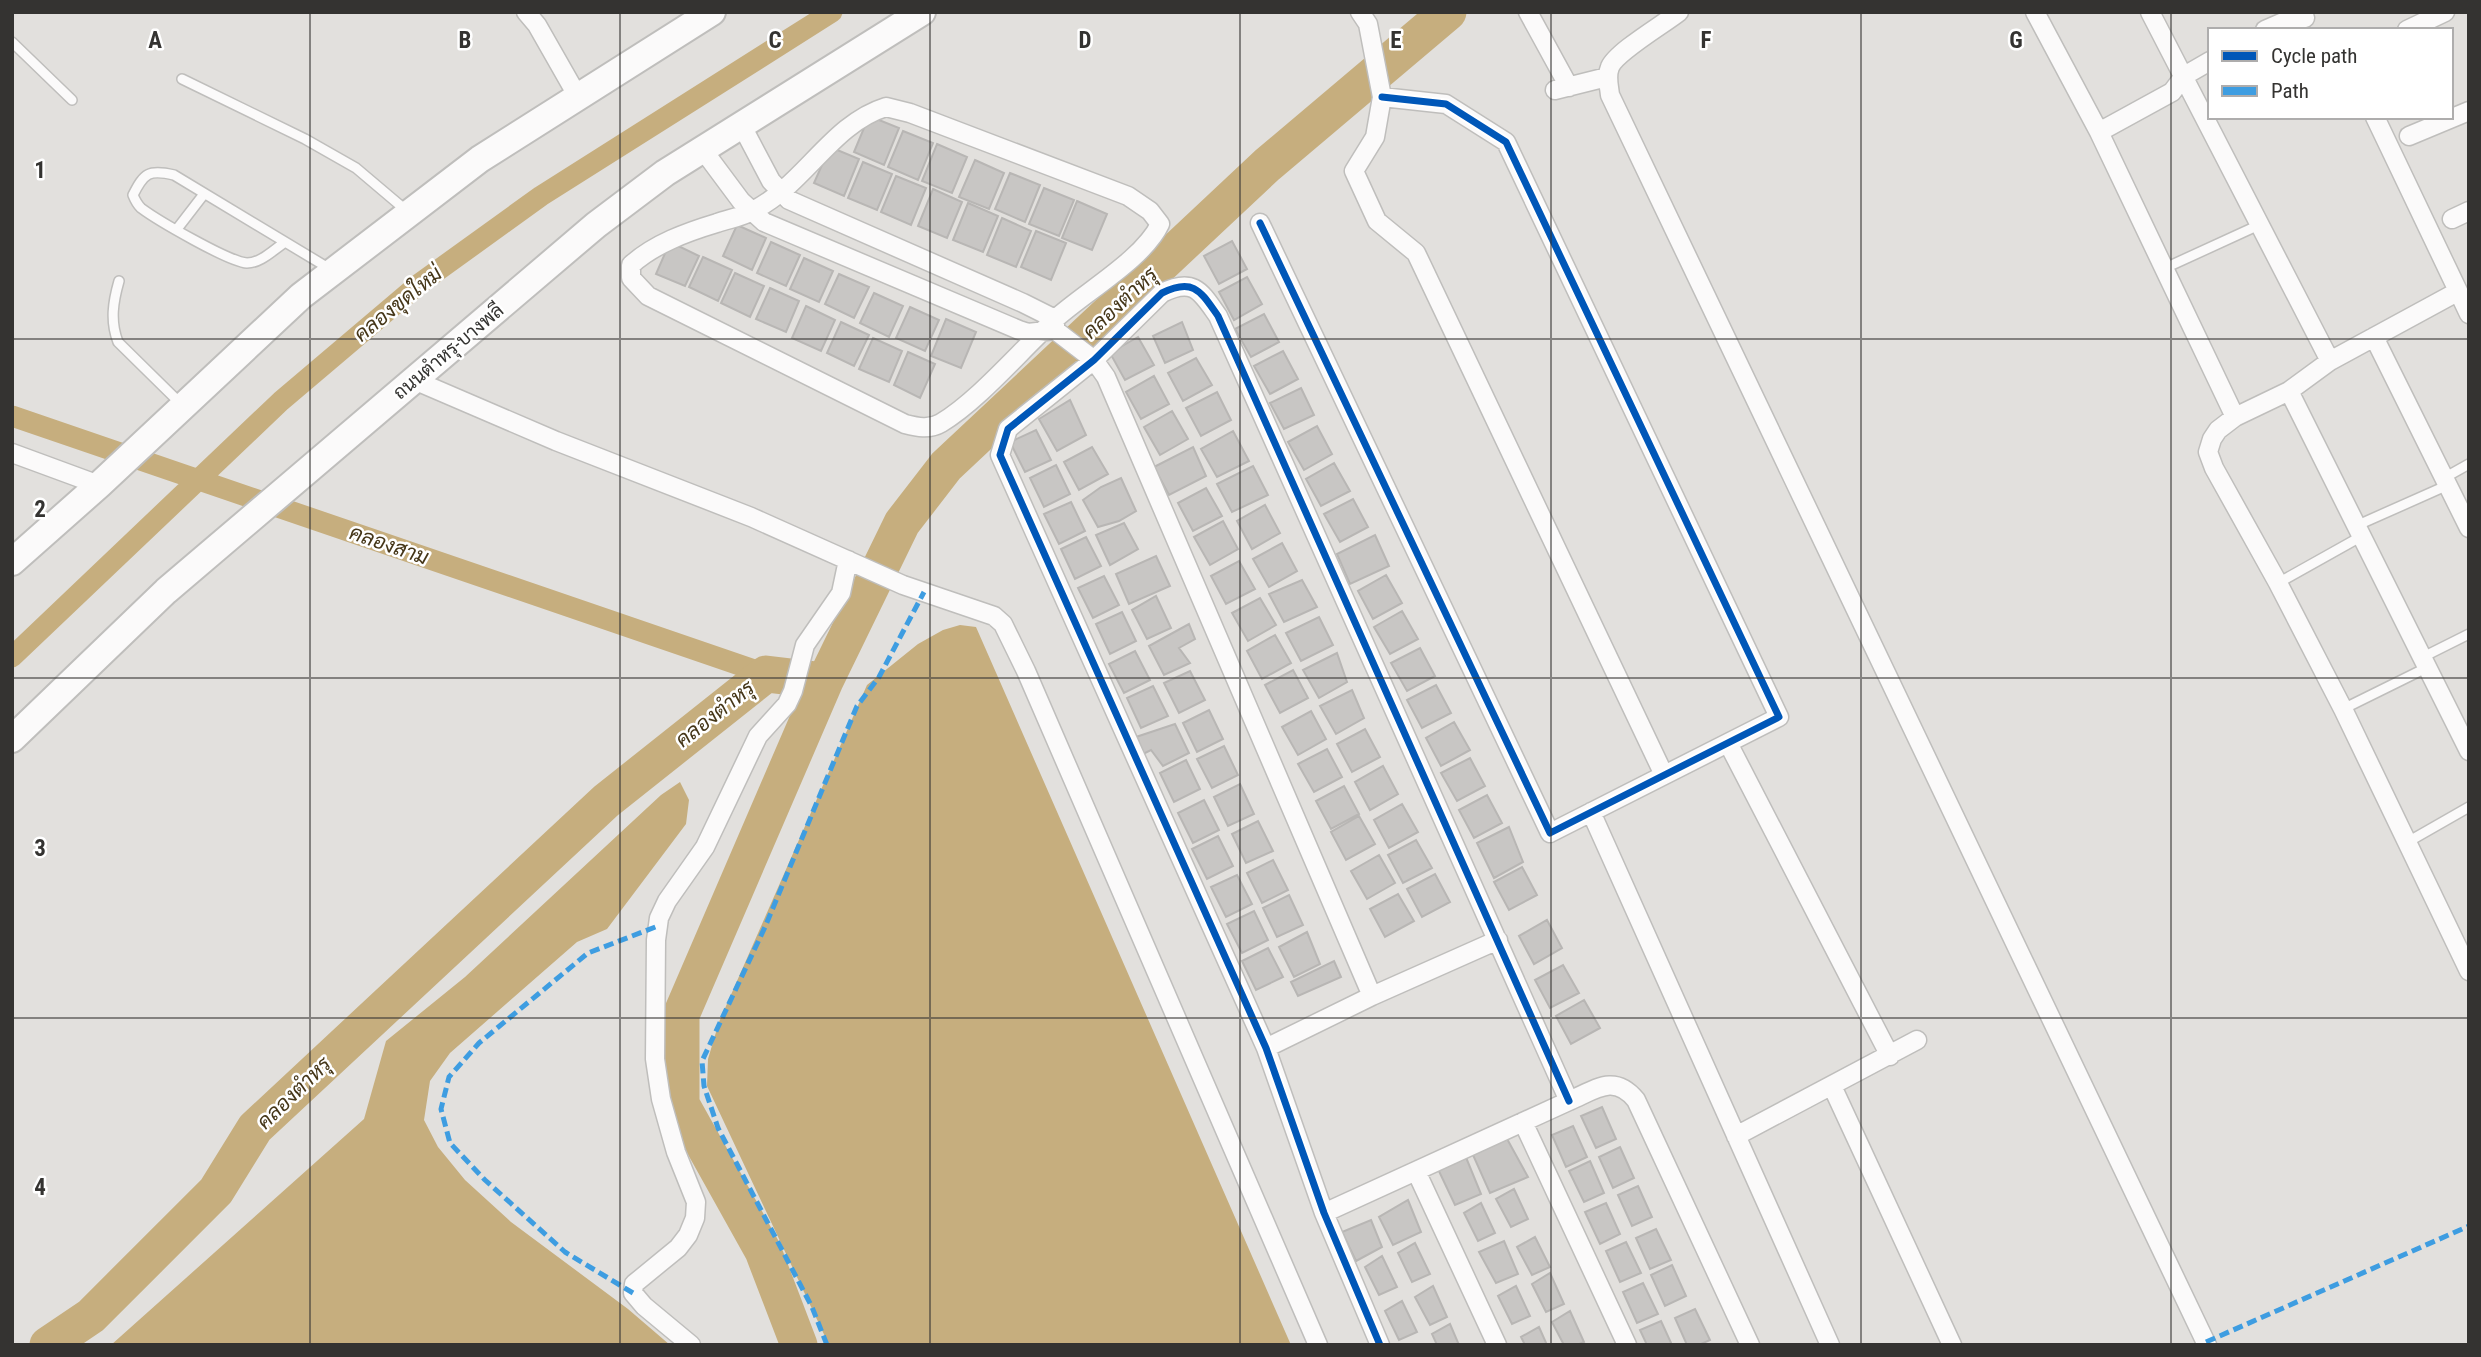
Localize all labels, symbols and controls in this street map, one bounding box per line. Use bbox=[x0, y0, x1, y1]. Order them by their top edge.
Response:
text: A bbox=[148, 27, 162, 54]
text: B bbox=[459, 27, 471, 54]
text: C bbox=[768, 27, 782, 54]
text: D bbox=[1079, 27, 1092, 54]
text: E bbox=[1390, 27, 1402, 54]
text: F bbox=[1701, 27, 1712, 54]
text: G bbox=[2009, 27, 2023, 54]
legend bbox=[2208, 28, 2453, 119]
text: Cycle path bbox=[2271, 44, 2357, 68]
text: Path bbox=[2271, 79, 2309, 103]
text: 1 bbox=[34, 157, 46, 184]
water label: คลองขุดใหม่ bbox=[349, 260, 449, 348]
water label: คลองตำหรุ bbox=[1078, 262, 1164, 345]
street label: ถนนตำหรุ-บางพลี bbox=[388, 298, 509, 405]
text: 2 bbox=[34, 496, 46, 523]
water label: คลองสาม bbox=[346, 520, 432, 570]
water label: คลองตำหรุ bbox=[671, 675, 761, 754]
text: 3 bbox=[34, 835, 46, 862]
water label: คลองตำหรุ bbox=[252, 1051, 338, 1135]
text: 4 bbox=[34, 1174, 46, 1201]

